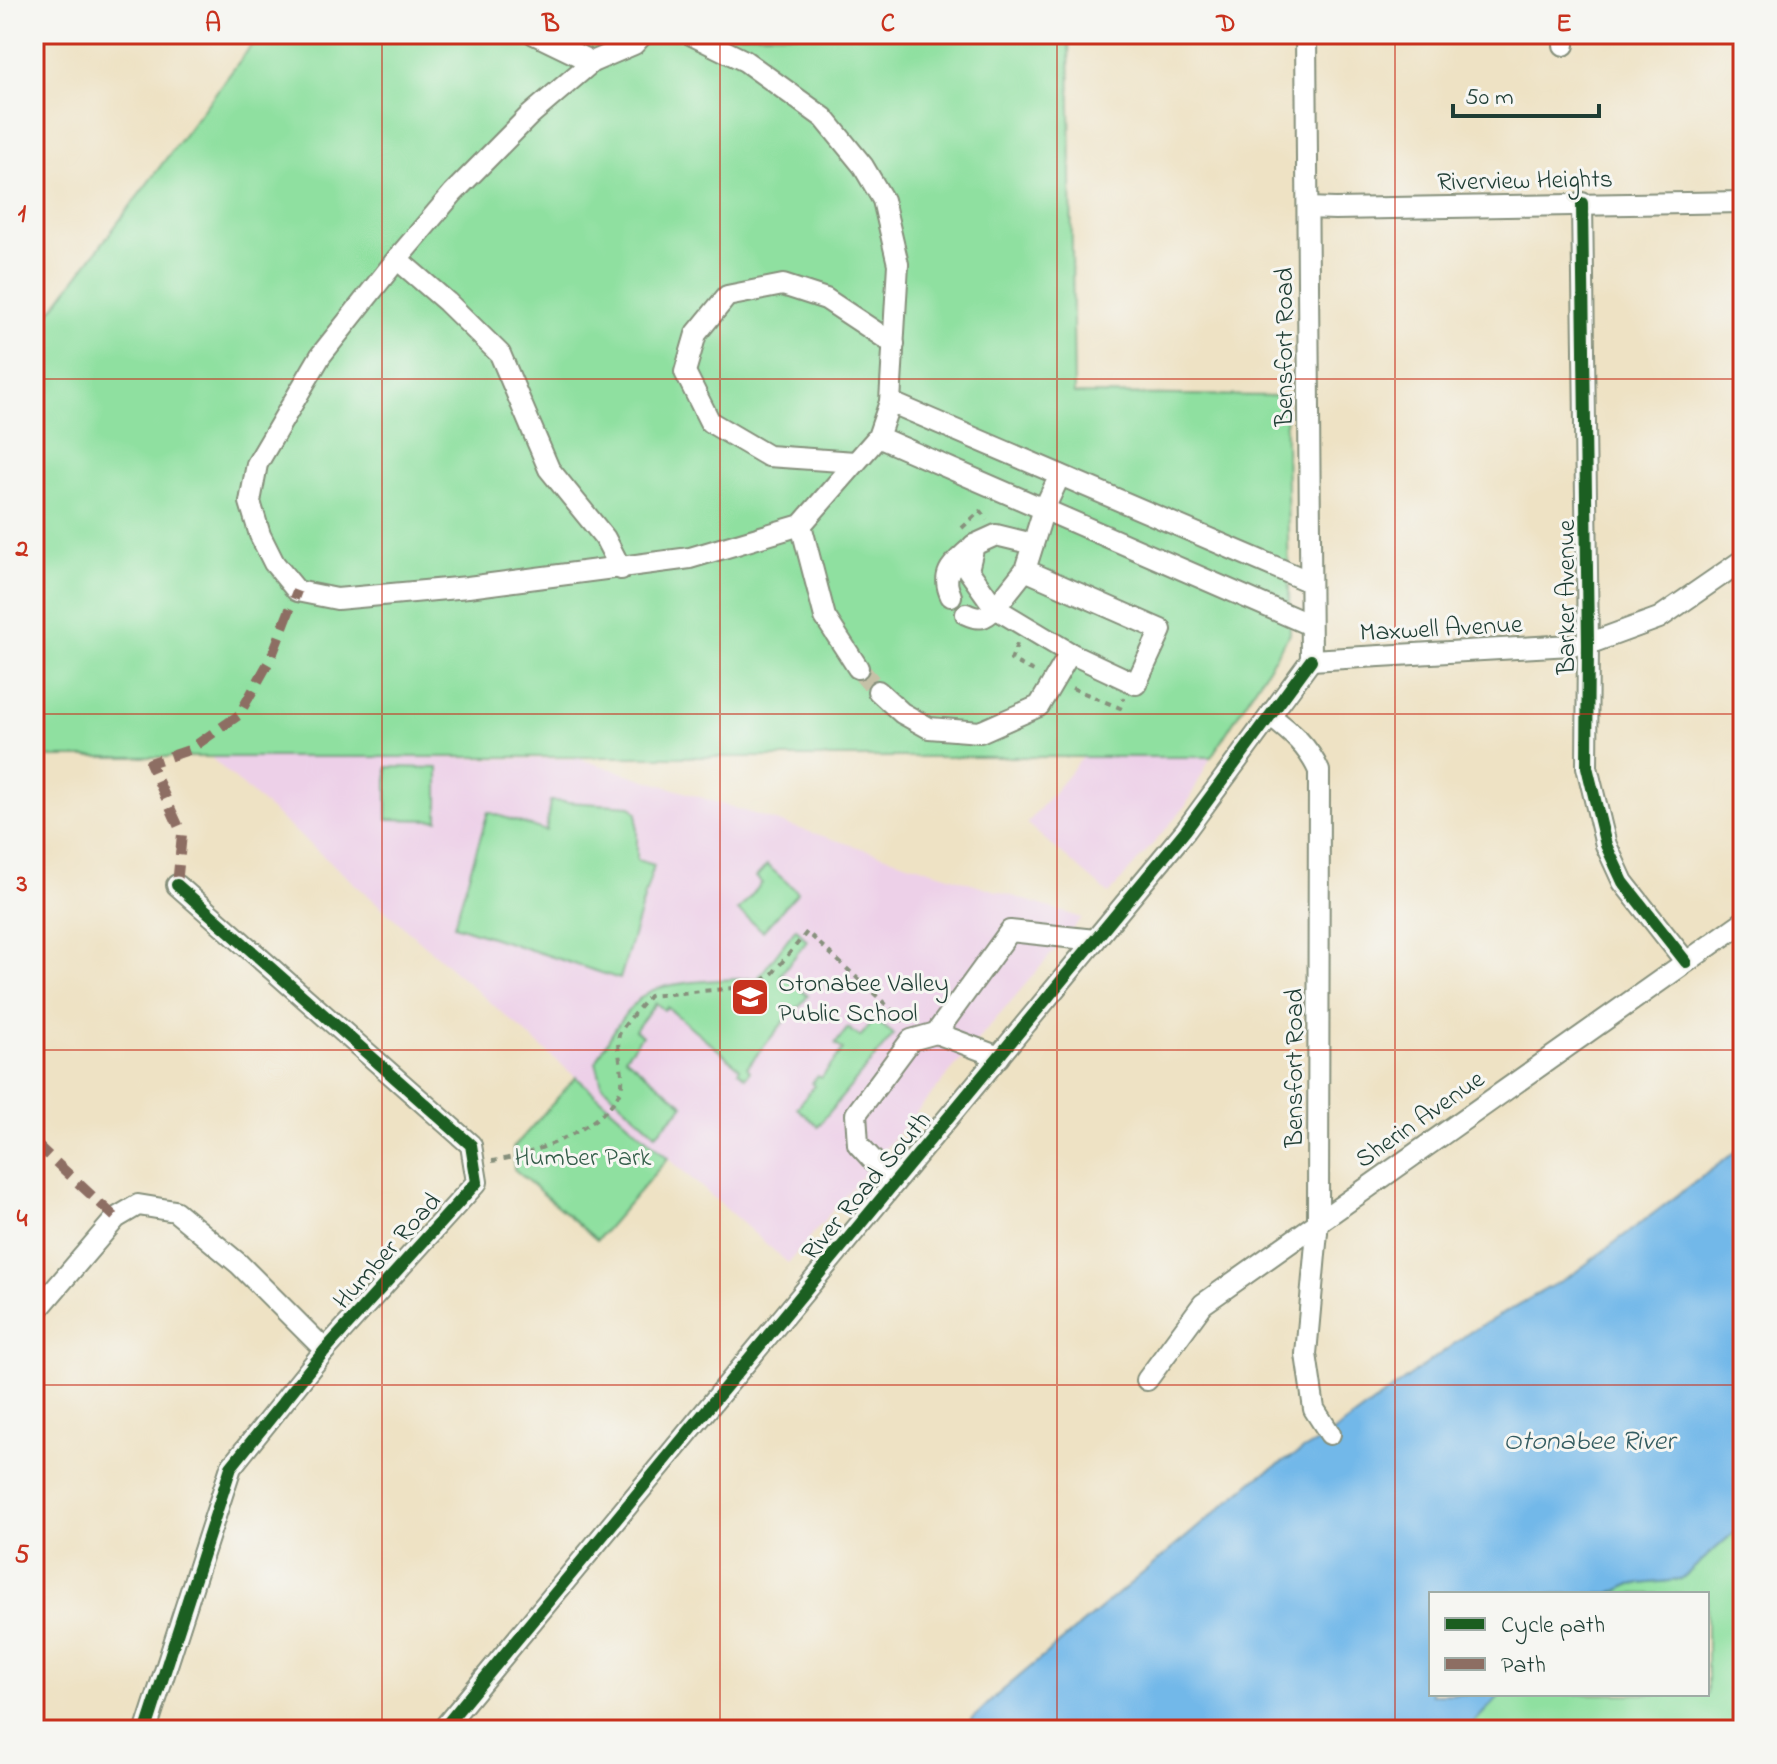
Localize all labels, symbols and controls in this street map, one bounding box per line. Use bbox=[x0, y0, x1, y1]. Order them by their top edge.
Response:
text: A bbox=[205, 6, 221, 44]
text: B bbox=[541, 6, 560, 44]
text: C bbox=[881, 6, 895, 44]
text: D bbox=[1215, 6, 1236, 44]
text: E bbox=[1556, 6, 1572, 44]
scale bar bbox=[1453, 68, 1599, 118]
text: 50 m bbox=[1465, 81, 1514, 116]
street label: Riverview Heights bbox=[1437, 161, 1613, 203]
text: 1 bbox=[18, 196, 27, 234]
street label: Bensfort Road bbox=[1267, 267, 1305, 428]
street label: Barker Avenue bbox=[1549, 519, 1587, 675]
text: 2 bbox=[15, 531, 29, 569]
street label: Maxwell Avenue bbox=[1359, 607, 1524, 653]
text: 3 bbox=[16, 866, 28, 904]
place label: Otonabee Valley Public School bbox=[778, 966, 949, 1034]
school or university icon: Otonabee Valley Public School bbox=[729, 976, 771, 1018]
street label: Bensfort Road bbox=[1277, 988, 1315, 1149]
street label: Sherin Avenue bbox=[1348, 1062, 1494, 1179]
street label: River Road South bbox=[793, 1104, 941, 1270]
park label: Humber Park bbox=[515, 1140, 652, 1178]
street label: Humber Road bbox=[325, 1185, 452, 1319]
text: 4 bbox=[17, 1201, 28, 1239]
water label: Otonabee River bbox=[1503, 1422, 1678, 1463]
text: 5 bbox=[15, 1537, 30, 1575]
legend bbox=[1429, 1592, 1709, 1696]
text: Cycle path bbox=[1501, 1609, 1605, 1645]
text: Path bbox=[1501, 1649, 1546, 1684]

